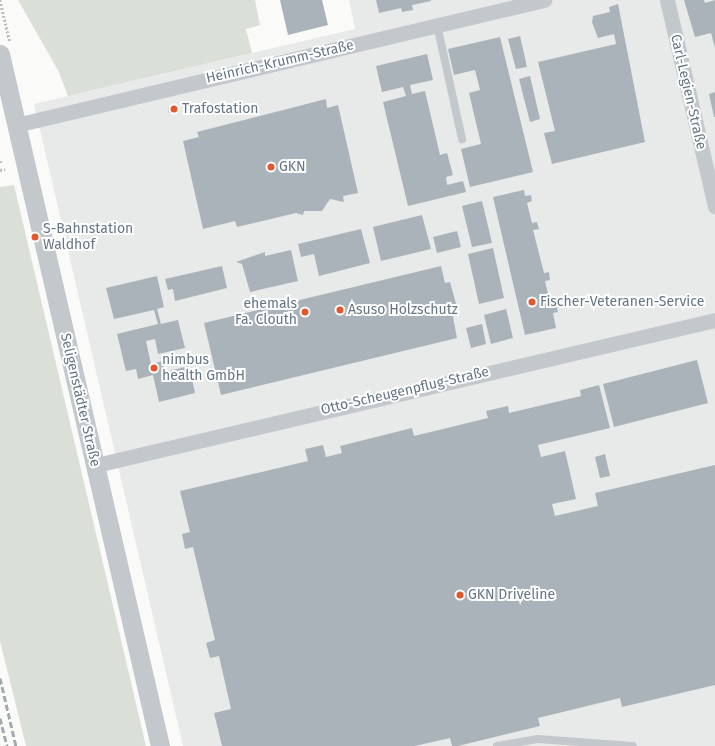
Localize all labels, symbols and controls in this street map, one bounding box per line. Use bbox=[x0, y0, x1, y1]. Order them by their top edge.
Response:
street label: Carl-Legien-Straße bbox=[667, 33, 709, 151]
street label: Heinrich-Krumm-Straße bbox=[204, 37, 356, 87]
place label: Trafostation bbox=[182, 101, 259, 117]
marker: Trafostation bbox=[169, 104, 179, 114]
place label: GKN bbox=[279, 159, 306, 175]
marker: GKN bbox=[266, 162, 276, 172]
place label: S-Bahnstation Waldhof bbox=[43, 221, 133, 254]
marker: S-Bahnstation Waldhof bbox=[30, 232, 40, 242]
place label: Fischer-Veteranen-Service bbox=[540, 294, 704, 310]
place label: ehemals Fa. Clouth bbox=[235, 296, 297, 328]
marker: Fischer-Veteranen-Service bbox=[527, 297, 537, 307]
place label: Asuso Holzschutz bbox=[348, 302, 458, 318]
marker: Asuso Holzschutz bbox=[335, 305, 345, 315]
marker: ehemals Fa. Clouth bbox=[300, 307, 310, 317]
street label: Seligenstädter Straße bbox=[56, 332, 104, 468]
place label: nimbus health GmbH bbox=[162, 352, 245, 384]
marker: nimbus health GmbH bbox=[149, 363, 159, 373]
street label: Otto-Scheugenpflug-Straße bbox=[319, 363, 491, 419]
place label: GKN Driveline bbox=[468, 587, 555, 603]
marker: GKN Driveline bbox=[455, 590, 465, 600]

